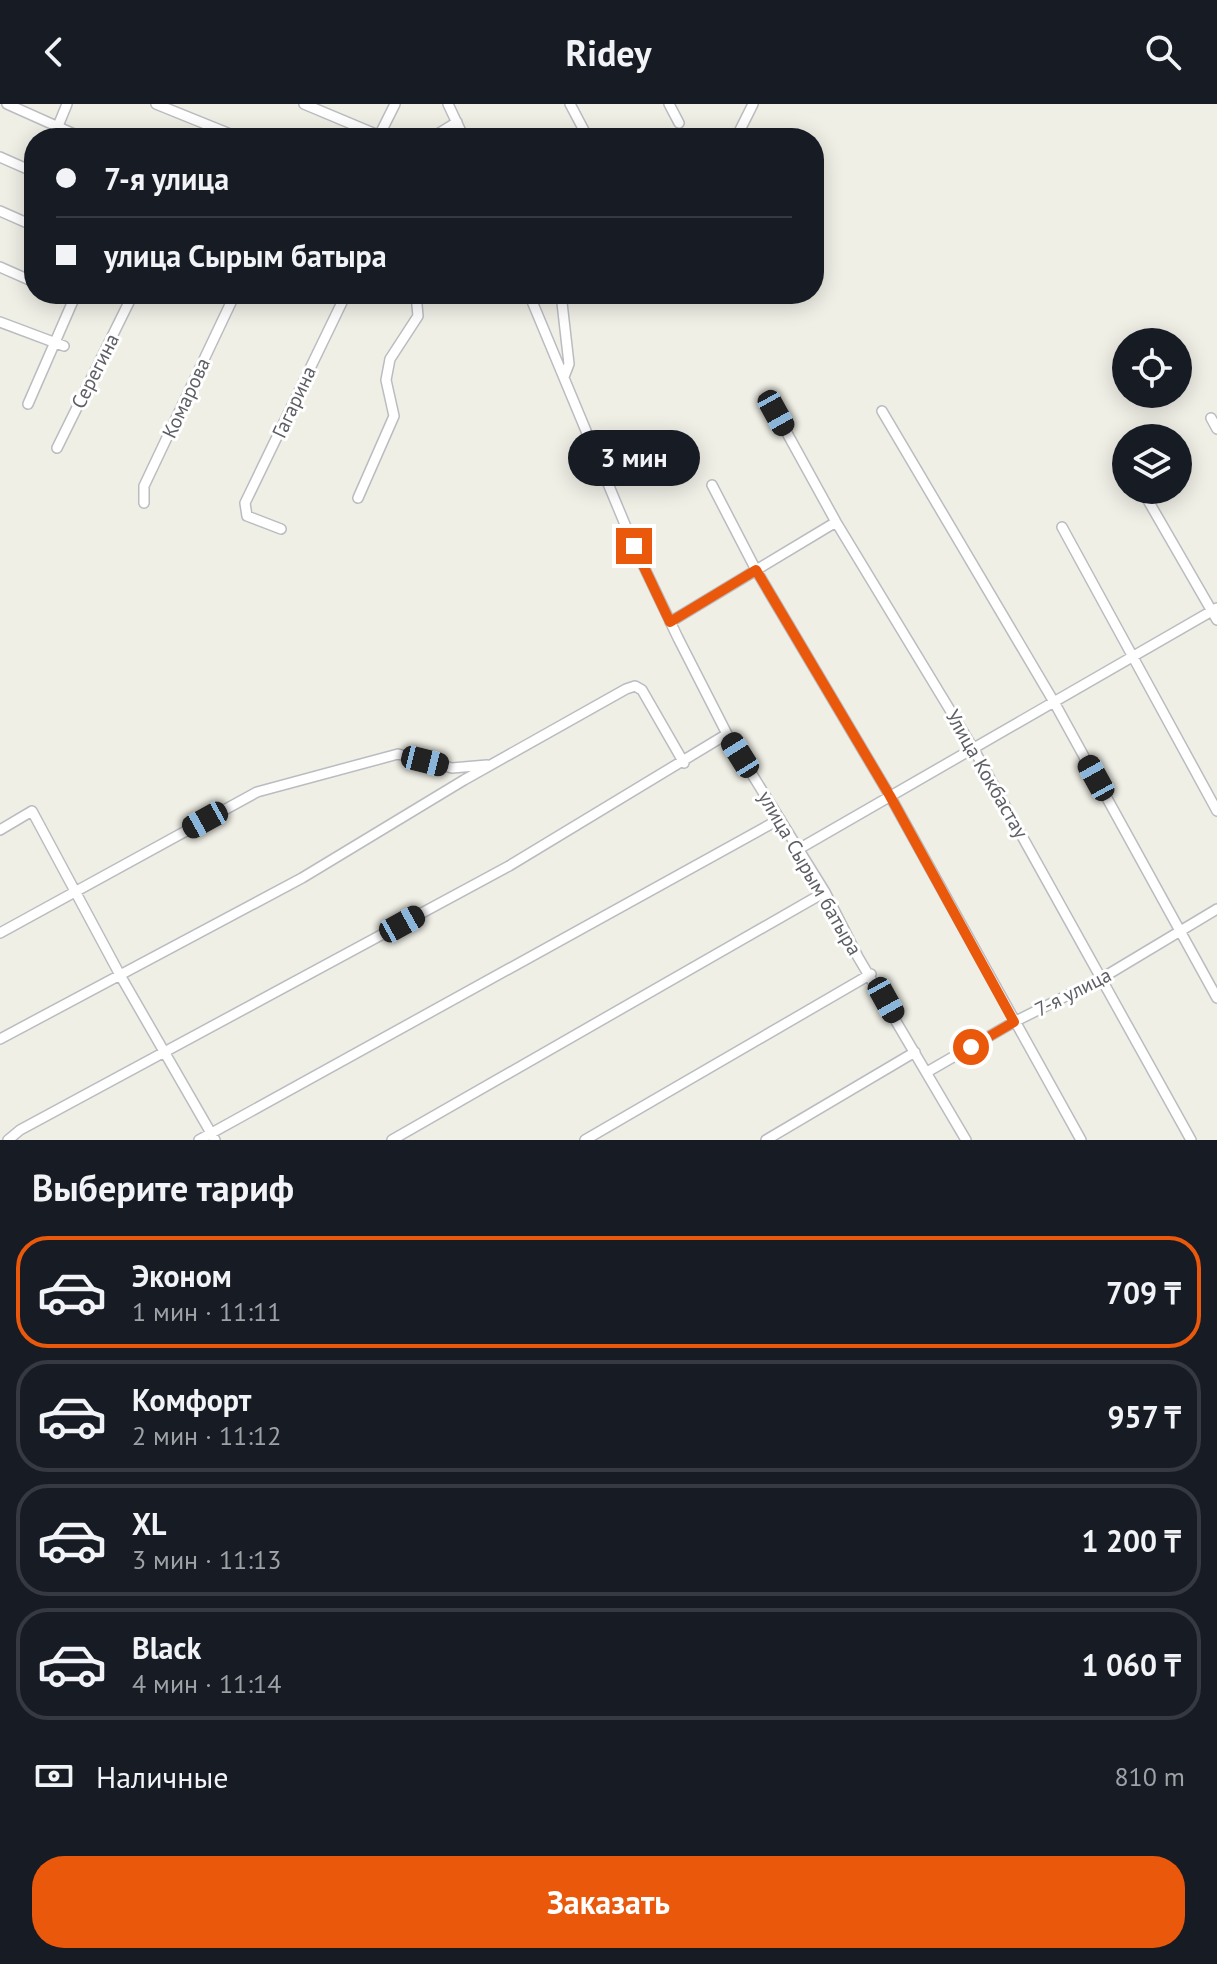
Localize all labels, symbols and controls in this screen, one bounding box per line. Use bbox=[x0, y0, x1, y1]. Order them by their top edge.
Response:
text: Ridey bbox=[566, 29, 651, 76]
icon: back bbox=[32, 30, 76, 74]
icon: search bbox=[1141, 30, 1185, 74]
text: 7-я улица bbox=[104, 159, 229, 198]
text: улица Сырым батыра bbox=[104, 236, 387, 275]
map controls bbox=[1112, 328, 1192, 504]
button: locate bbox=[1112, 328, 1192, 408]
street label: Серегина bbox=[65, 329, 125, 413]
street label: Комарова bbox=[156, 354, 216, 442]
street label: Гагарина bbox=[266, 362, 322, 442]
car bbox=[754, 386, 798, 440]
button: layers bbox=[1112, 424, 1192, 504]
callout: 3 мин bbox=[568, 430, 700, 486]
text: 3 мин bbox=[601, 441, 667, 474]
route end bbox=[616, 528, 652, 564]
street label: Улица Кокбастау bbox=[940, 705, 1035, 844]
car bbox=[717, 728, 763, 782]
car bbox=[399, 744, 451, 778]
car bbox=[1074, 751, 1118, 805]
street label: улица Сырым батыра bbox=[752, 786, 868, 960]
car bbox=[178, 798, 232, 842]
car bbox=[375, 902, 429, 946]
street label: 7-я улица bbox=[1030, 962, 1116, 1022]
car bbox=[864, 973, 908, 1027]
route start bbox=[953, 1029, 989, 1065]
text: Выберите тариф bbox=[32, 1164, 294, 1211]
icon: car bbox=[36, 1256, 108, 1328]
text: Эконом bbox=[132, 1256, 232, 1295]
text: 709 ₸ bbox=[1106, 1273, 1181, 1312]
text: 1 мин · 11:11 bbox=[132, 1295, 281, 1328]
icon: car bbox=[36, 1380, 108, 1452]
text: Комфорт bbox=[132, 1380, 251, 1419]
text: 957 ₸ bbox=[1108, 1397, 1181, 1436]
text: 2 мин · 11:12 bbox=[132, 1419, 281, 1452]
icon: car bbox=[36, 1504, 108, 1576]
text: XL bbox=[132, 1504, 166, 1543]
text: 1 200 ₸ bbox=[1081, 1521, 1181, 1560]
text: 3 мин · 11:13 bbox=[132, 1543, 281, 1576]
icon: car bbox=[36, 1628, 108, 1700]
text: Black bbox=[132, 1628, 201, 1667]
text: 1 060 ₸ bbox=[1081, 1645, 1181, 1684]
text: 4 мин · 11:14 bbox=[132, 1667, 281, 1700]
icon: cash bbox=[32, 1754, 76, 1798]
text: Наличные bbox=[96, 1757, 228, 1796]
text: 810 m bbox=[1114, 1760, 1185, 1793]
button: Заказать bbox=[32, 1856, 1185, 1948]

